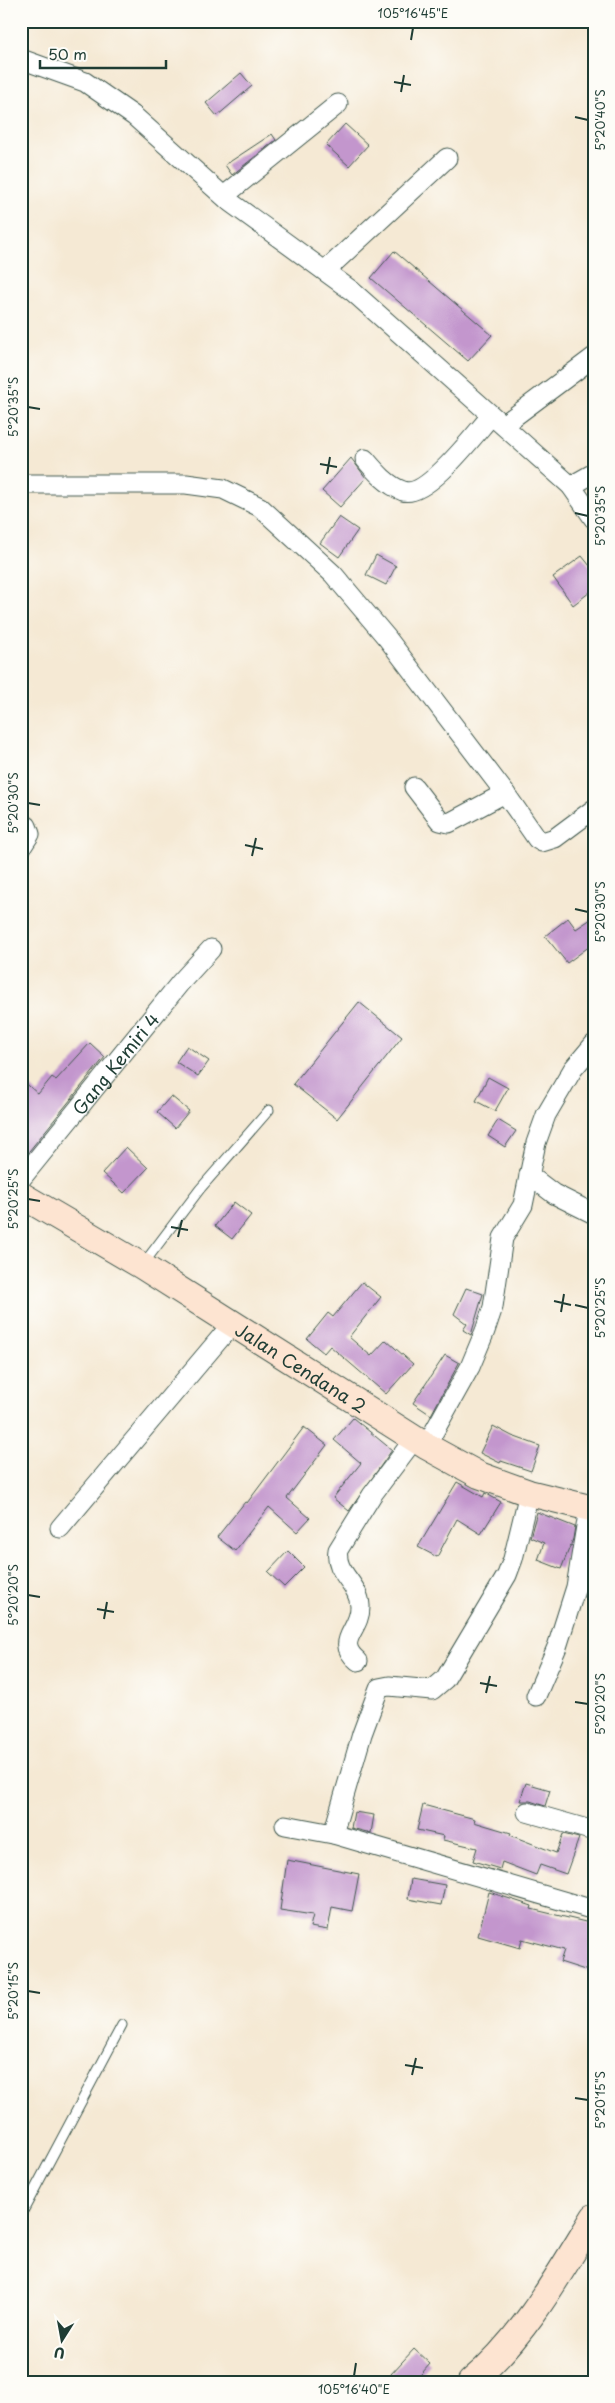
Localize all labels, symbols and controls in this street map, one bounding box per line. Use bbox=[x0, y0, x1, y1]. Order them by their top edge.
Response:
text: 105°16'45"E bbox=[378, 4, 448, 22]
scale bar bbox=[40, 38, 166, 70]
text: 50 m bbox=[48, 42, 87, 65]
text: 5°20'40"S bbox=[591, 89, 609, 151]
text: 5°20'35"S bbox=[4, 377, 22, 437]
text: 5°20'35"S bbox=[591, 486, 609, 546]
text: 5°20'30"S bbox=[4, 772, 22, 834]
text: 5°20'30"S bbox=[591, 881, 609, 943]
street label: Gang Kemiri 4 bbox=[65, 1006, 165, 1120]
text: 5°20'25"S bbox=[4, 1169, 22, 1229]
text: 5°20'25"S bbox=[591, 1278, 609, 1338]
street label: Jalan Cendana 2 bbox=[230, 1315, 372, 1419]
text: 5°20'20"S bbox=[4, 1564, 22, 1626]
text: 5°20'20"S bbox=[591, 1673, 609, 1735]
text: 5°20'15"S bbox=[4, 1962, 22, 2020]
text: 5°20'15"S bbox=[591, 2071, 609, 2129]
north arrow bbox=[38, 2316, 88, 2366]
text: U bbox=[52, 2342, 67, 2365]
text: 105°16'40"E bbox=[318, 2380, 390, 2398]

